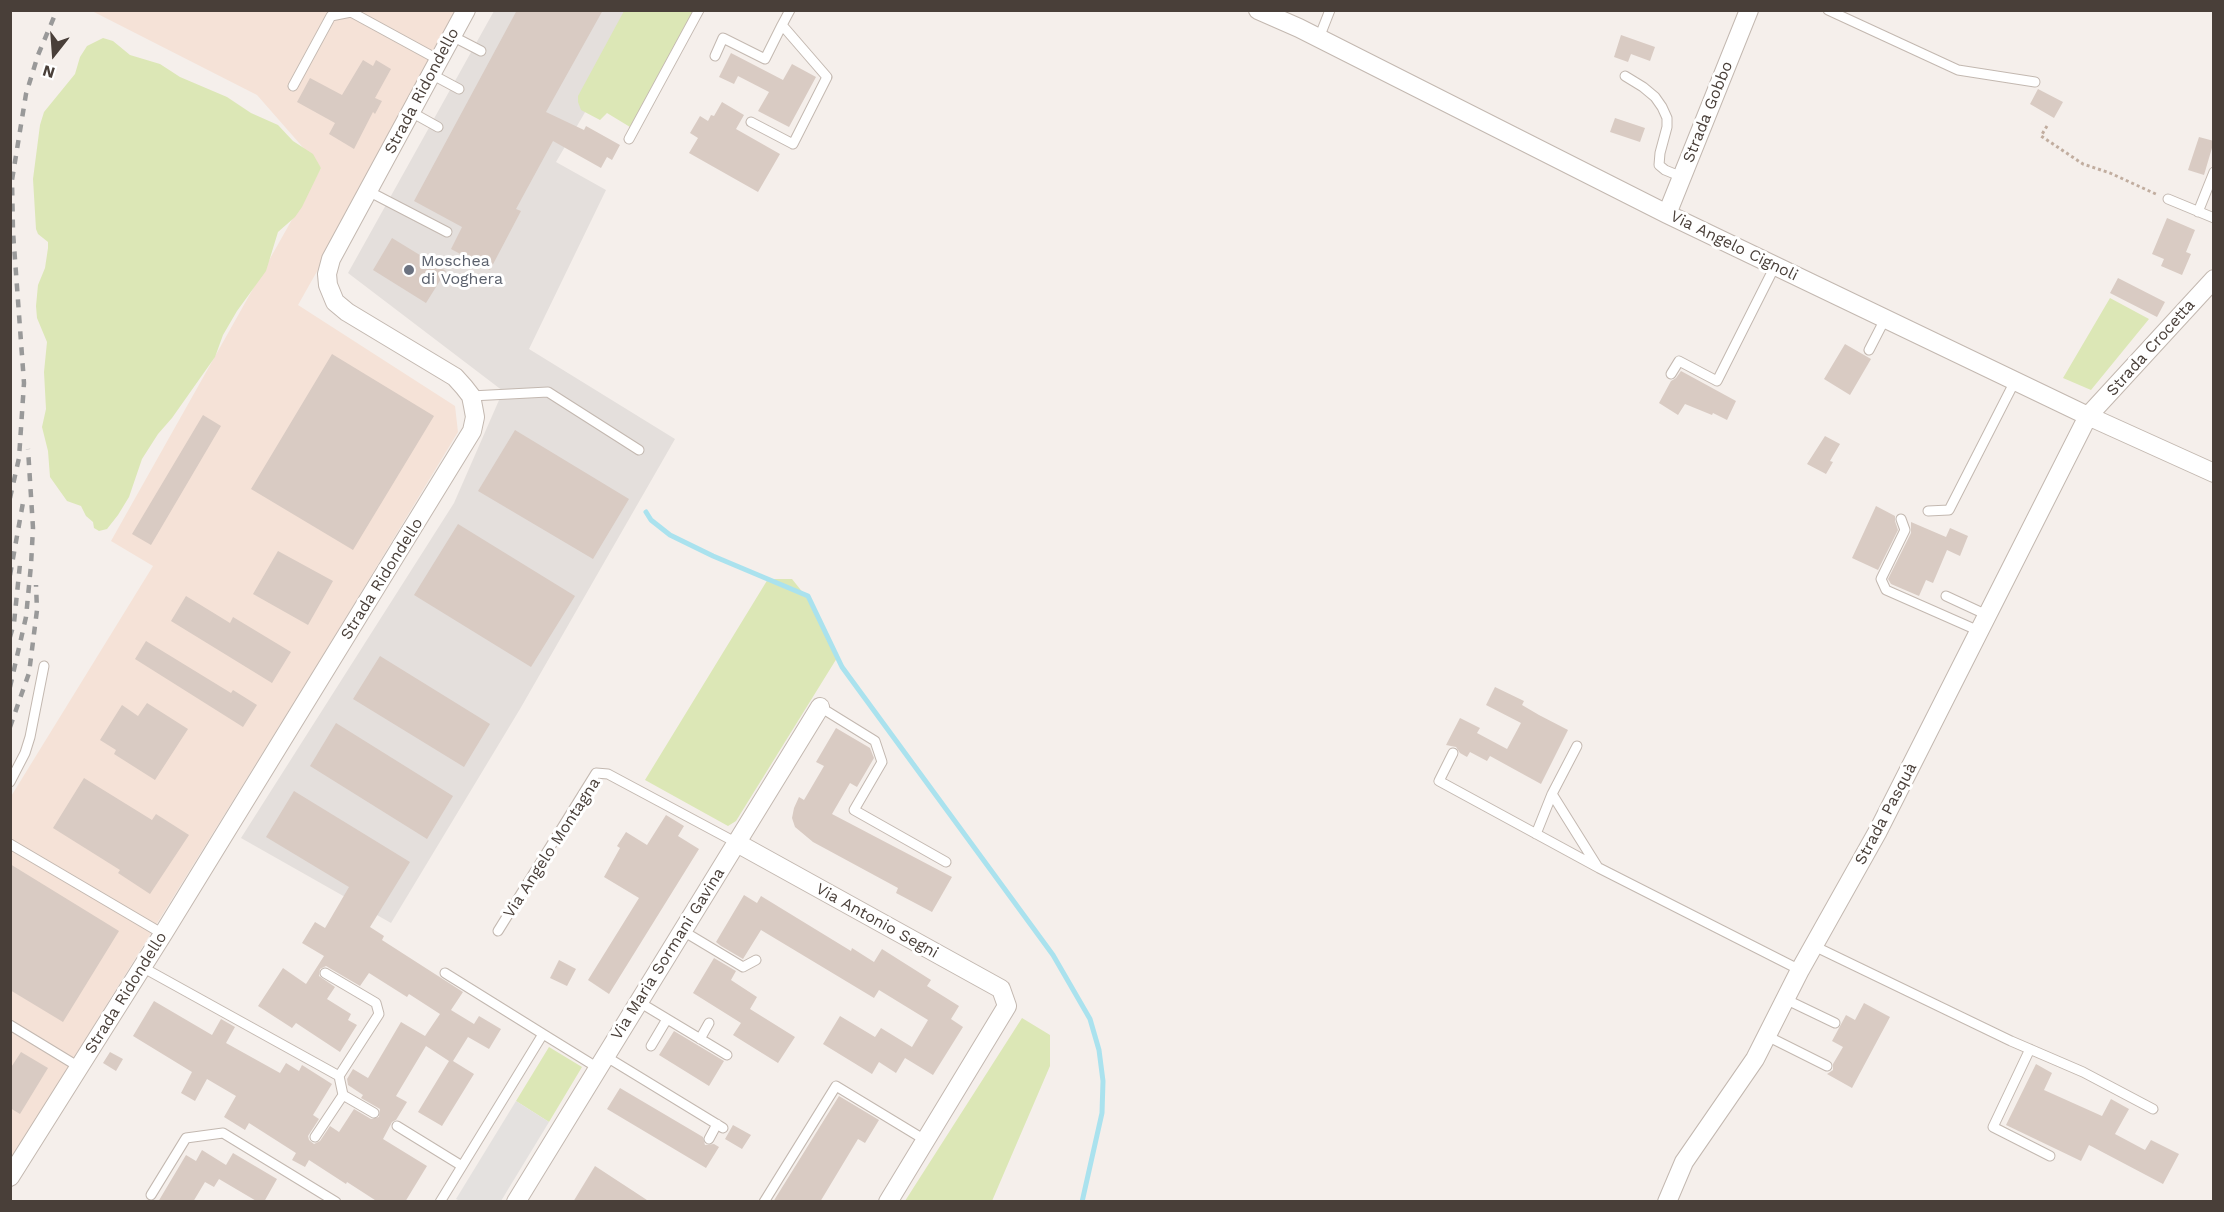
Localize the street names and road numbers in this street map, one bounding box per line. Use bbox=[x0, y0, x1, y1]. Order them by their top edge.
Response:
street label: Strada Ridondello bbox=[381, 25, 463, 157]
street label: Strada Gobbo bbox=[1679, 58, 1737, 166]
street label: Via Angelo Cignoli bbox=[1667, 207, 1801, 285]
street label: Strada Crocetta bbox=[2103, 296, 2199, 400]
street label: Strada Ridondello bbox=[337, 515, 427, 643]
street label: Strada Pasquà bbox=[1851, 760, 1921, 868]
street label: Via Angelo Montagna bbox=[499, 774, 605, 922]
street label: Via Maria Sormani Gavina bbox=[607, 864, 729, 1044]
street label: Via Antonio Segni bbox=[812, 879, 942, 963]
street label: Strada Ridondello bbox=[81, 929, 171, 1057]

